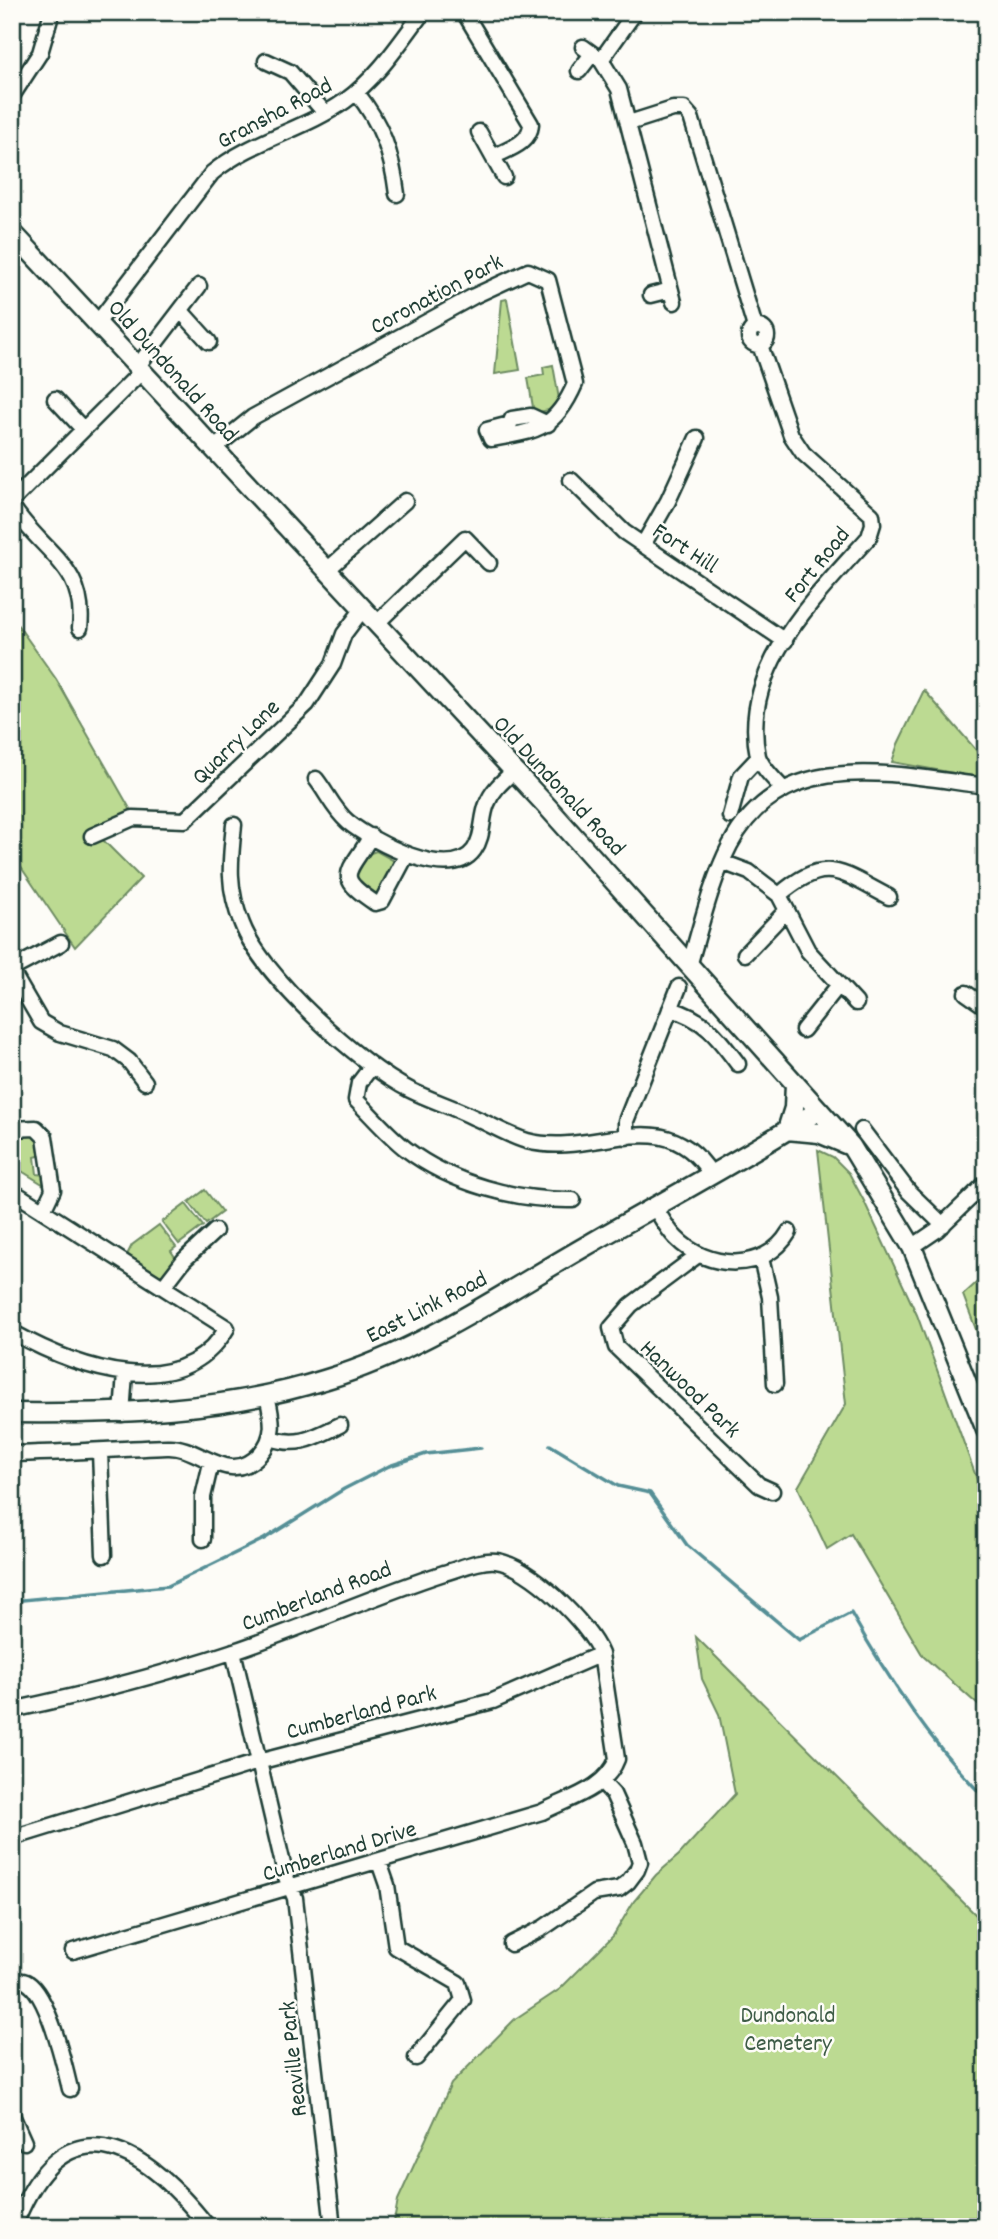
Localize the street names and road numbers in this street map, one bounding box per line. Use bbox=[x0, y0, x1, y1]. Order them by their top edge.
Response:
street label: Gransha Road bbox=[212, 70, 339, 159]
street label: Coronation Park bbox=[365, 246, 510, 345]
street label: Old Dundonald Road bbox=[98, 293, 245, 451]
street label: Fort Hill bbox=[645, 515, 724, 584]
street label: Fort Road bbox=[777, 520, 860, 611]
street label: Quarry Lane bbox=[185, 692, 289, 794]
street label: Old Dundonald Road bbox=[483, 709, 632, 865]
street label: East Link Road bbox=[361, 1264, 494, 1354]
street label: Hanwood Park bbox=[631, 1333, 747, 1447]
street label: Cumberland Road bbox=[237, 1554, 397, 1642]
street label: Cumberland Park bbox=[283, 1678, 441, 1750]
street label: Cumberland Drive bbox=[259, 1813, 421, 1892]
street label: Reaville Park bbox=[272, 1999, 318, 2118]

